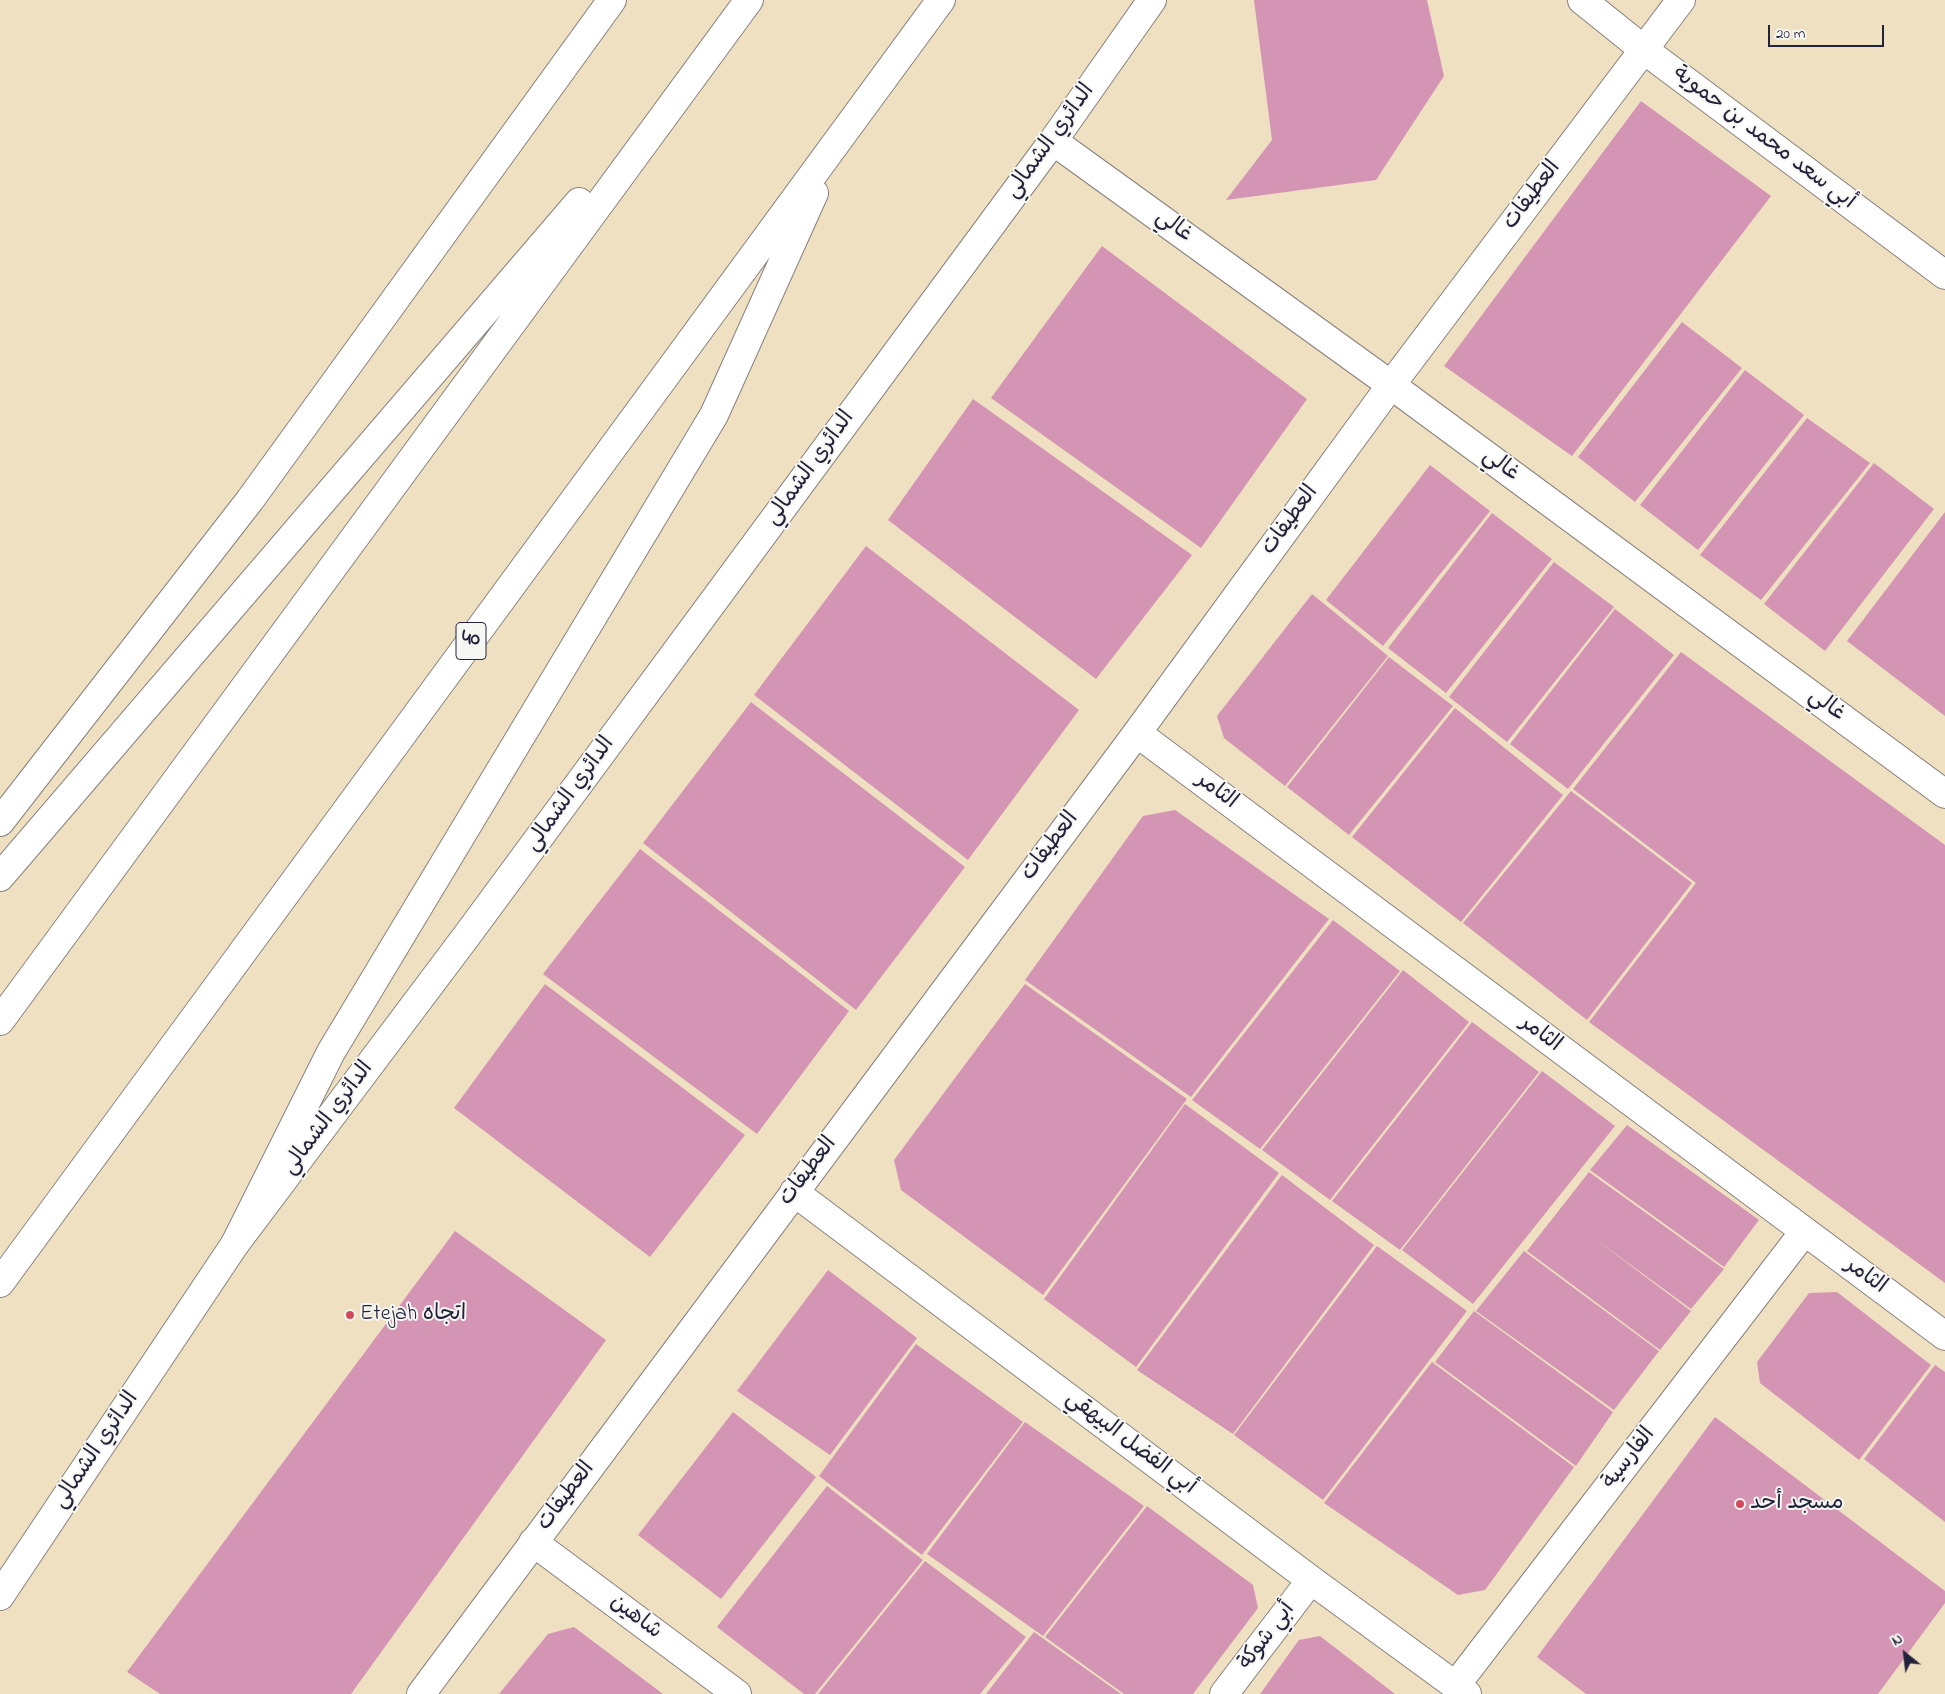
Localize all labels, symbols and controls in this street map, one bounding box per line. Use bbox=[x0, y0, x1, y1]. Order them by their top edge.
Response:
scale bar bbox=[1770, 15, 1886, 47]
text: 20 m bbox=[1776, 23, 1805, 45]
street label: أبي سعد محمد بن حموية bbox=[1666, 62, 1860, 216]
street label: الدائري الشمالي bbox=[1001, 80, 1101, 204]
street label: العطيفات bbox=[1498, 156, 1568, 236]
street label: غالي bbox=[1149, 205, 1197, 249]
street label: الدائري الشمالي bbox=[761, 407, 861, 531]
street label: غالي bbox=[1476, 444, 1524, 488]
street label: العطيفات bbox=[1257, 481, 1325, 561]
road number: 40 bbox=[456, 622, 486, 659]
street label: غالي bbox=[1802, 684, 1850, 728]
street label: الدائري الشمالي bbox=[521, 733, 621, 857]
street label: الثامر bbox=[1190, 768, 1242, 816]
street label: العطيفات bbox=[1016, 807, 1086, 887]
street label: الثامر bbox=[1514, 1011, 1566, 1059]
street label: الدائري الشمالي bbox=[278, 1057, 380, 1181]
street label: العطيفات bbox=[774, 1132, 844, 1212]
street label: الثامر bbox=[1839, 1253, 1891, 1301]
place label: Etejah اتجاه bbox=[360, 1302, 466, 1328]
marker: Etejah اتجاه bbox=[344, 1309, 356, 1321]
street label: أبي الفضل البيهقي bbox=[1060, 1386, 1200, 1502]
street label: الدائري الشمالي bbox=[48, 1388, 146, 1514]
street label: الفارسية bbox=[1598, 1423, 1662, 1495]
street label: العطيفات bbox=[532, 1457, 602, 1537]
place label: مسجد أحد bbox=[1750, 1491, 1844, 1517]
marker: مسجد أحد bbox=[1734, 1498, 1746, 1510]
street label: شاهين bbox=[604, 1590, 666, 1646]
street label: أبي شوكة bbox=[1234, 1598, 1302, 1676]
north arrow bbox=[1880, 1629, 1930, 1679]
text: N bbox=[1888, 1629, 1907, 1652]

